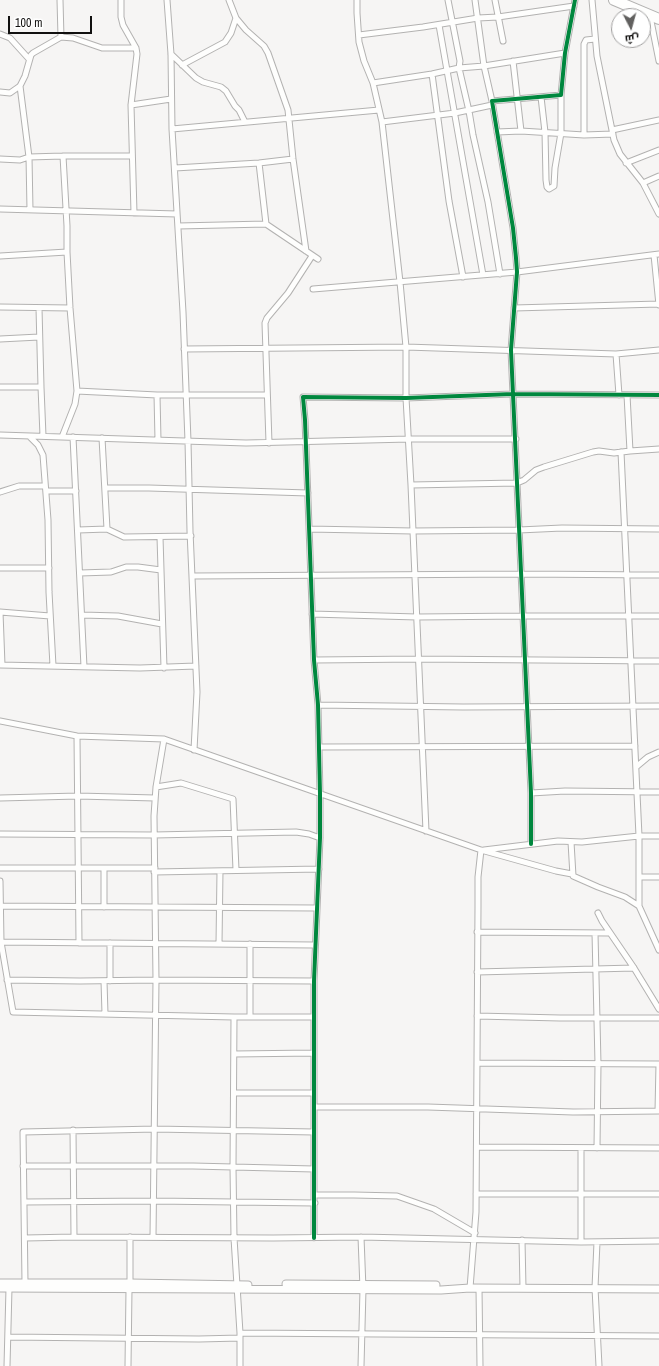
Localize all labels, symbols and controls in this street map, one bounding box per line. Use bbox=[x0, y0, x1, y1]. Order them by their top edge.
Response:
scale bar bbox=[10, 8, 94, 34]
north arrow bbox=[611, 8, 651, 48]
text: 100 m bbox=[15, 15, 42, 31]
text: ش bbox=[624, 31, 640, 47]

